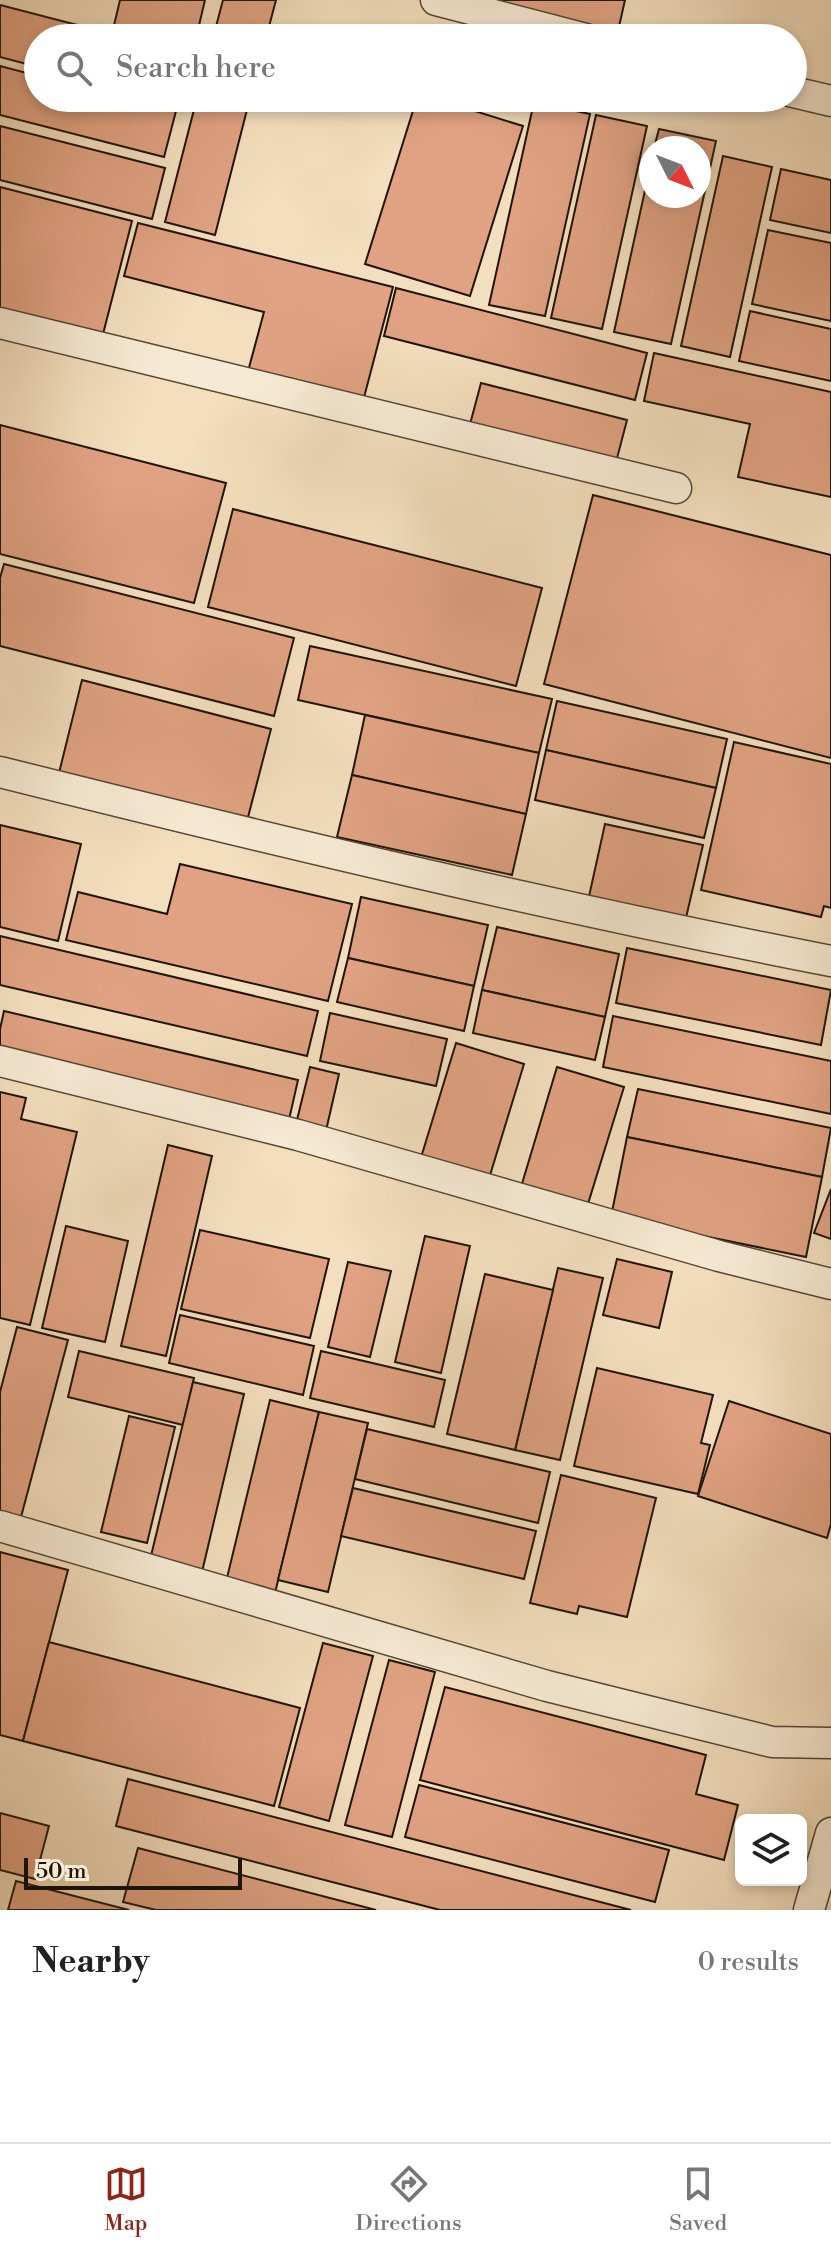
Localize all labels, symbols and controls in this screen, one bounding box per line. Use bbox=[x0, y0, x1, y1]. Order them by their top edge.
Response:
search box bbox=[24, 24, 807, 112]
icon: search bbox=[52, 46, 96, 90]
text: Search here bbox=[116, 49, 276, 87]
north arrow bbox=[639, 136, 711, 208]
map controls bbox=[735, 1814, 807, 1886]
button: layers bbox=[735, 1814, 807, 1886]
scale bar bbox=[24, 1854, 242, 1890]
text: 50 m bbox=[36, 1858, 87, 1885]
text: Nearby bbox=[32, 1941, 150, 1983]
text: 0 results bbox=[698, 1946, 799, 1978]
tab: Map bbox=[104, 2162, 148, 2237]
tab: Directions bbox=[356, 2162, 462, 2237]
tab: Saved bbox=[669, 2162, 727, 2237]

